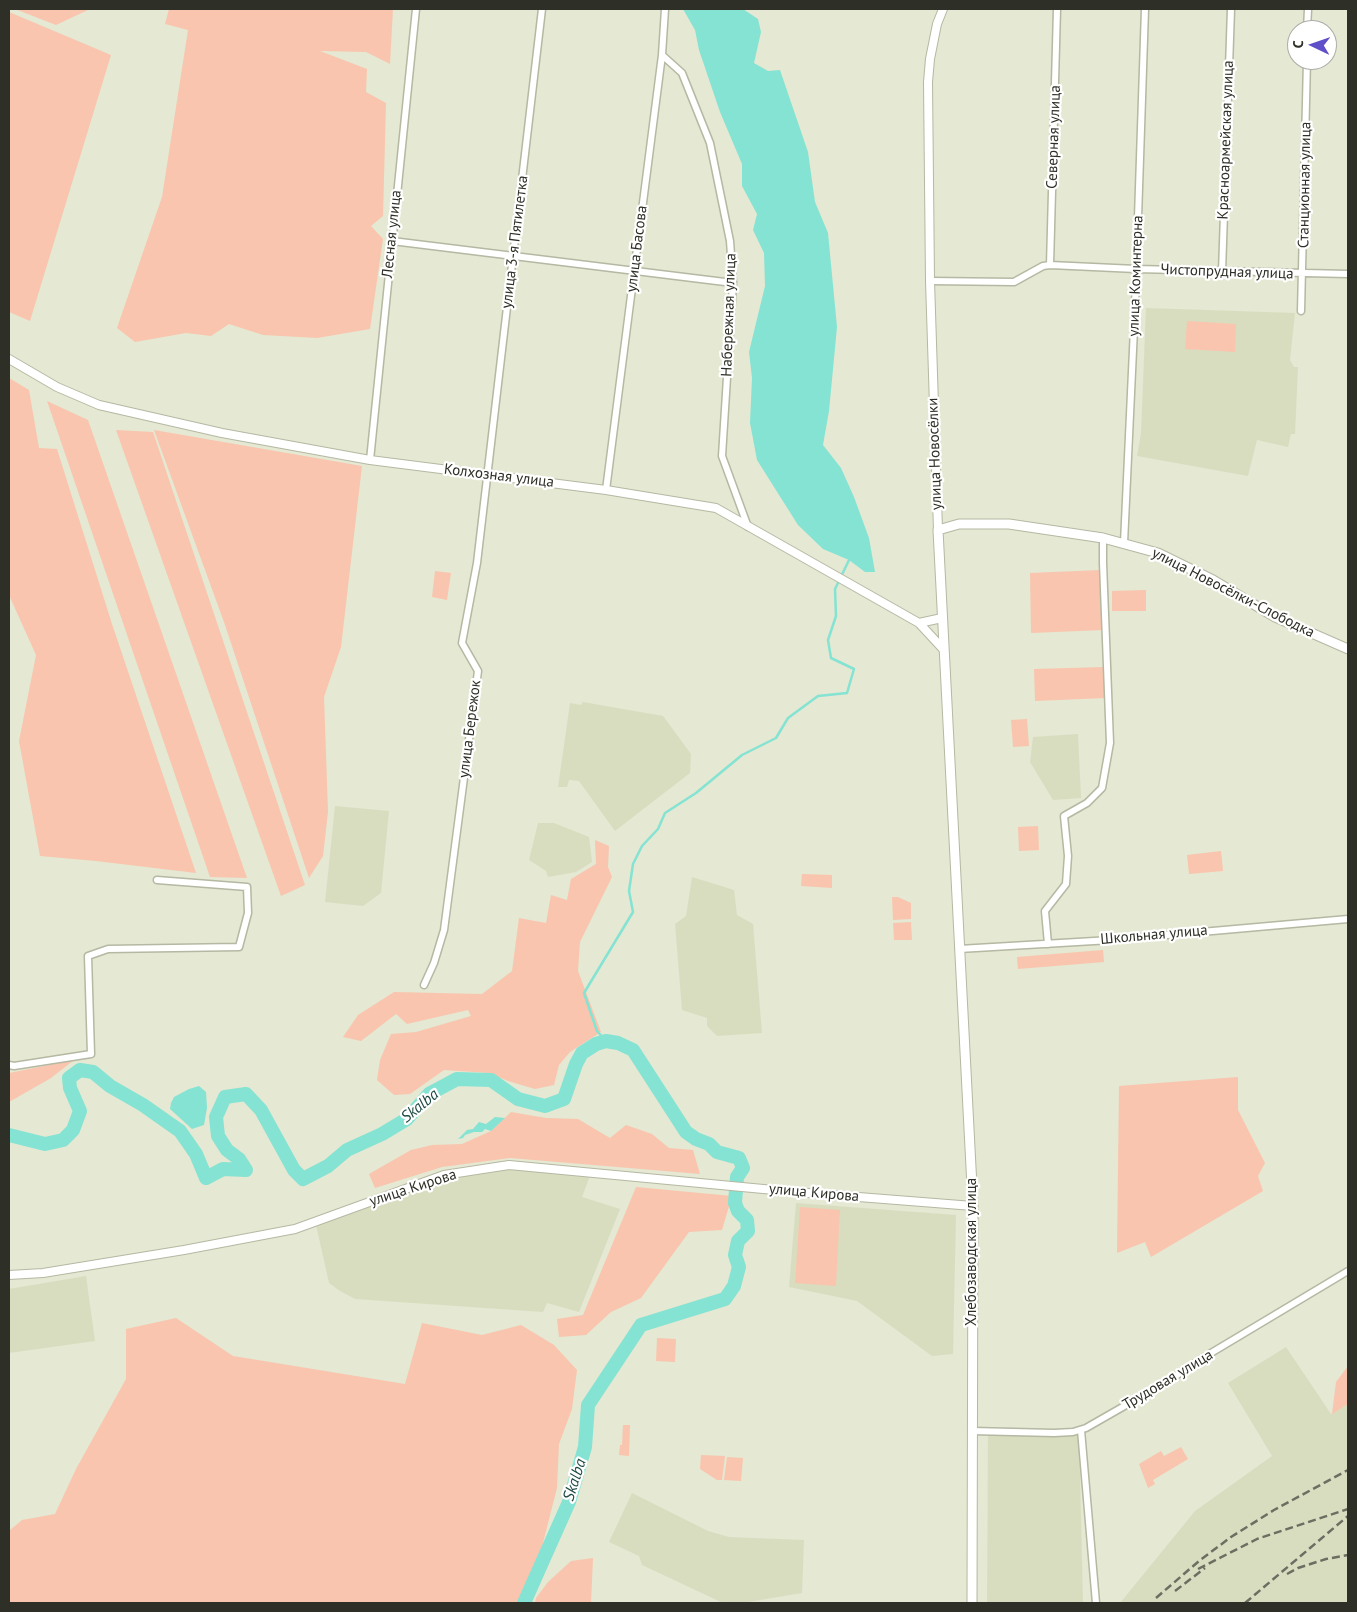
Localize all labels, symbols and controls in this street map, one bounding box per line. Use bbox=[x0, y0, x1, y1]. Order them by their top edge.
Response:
north arrow bbox=[1287, 20, 1337, 70]
text: С bbox=[1289, 40, 1307, 49]
street label: Красноармейская улица bbox=[1214, 60, 1238, 220]
street label: Северная улица bbox=[1043, 85, 1065, 189]
street label: Станционная улица bbox=[1295, 122, 1315, 248]
street label: улица 3-я Пятилетка bbox=[498, 175, 532, 309]
street label: Лесная улица bbox=[378, 189, 406, 279]
street label: улица Басова bbox=[623, 205, 651, 293]
street label: улица Коминтерна bbox=[1125, 215, 1147, 337]
street label: Набережная улица bbox=[718, 253, 740, 377]
street label: Чистопрудная улица bbox=[1160, 261, 1294, 283]
street label: улица Новосёлки bbox=[924, 398, 946, 510]
street label: Колхозная улица bbox=[443, 460, 555, 492]
street label: улица Новосёлки-Слободка bbox=[1149, 544, 1317, 642]
street label: улица Бережок bbox=[455, 679, 485, 779]
street label: Школьная улица bbox=[1100, 921, 1208, 949]
water label: Skalba bbox=[397, 1085, 443, 1127]
street label: улица Кирова bbox=[367, 1165, 459, 1211]
street label: Хлебозаводская улица bbox=[963, 1178, 981, 1326]
street label: улица Кирова bbox=[768, 1180, 860, 1206]
street label: Трудовая улица bbox=[1120, 1346, 1216, 1414]
water label: Skalba bbox=[559, 1457, 591, 1503]

